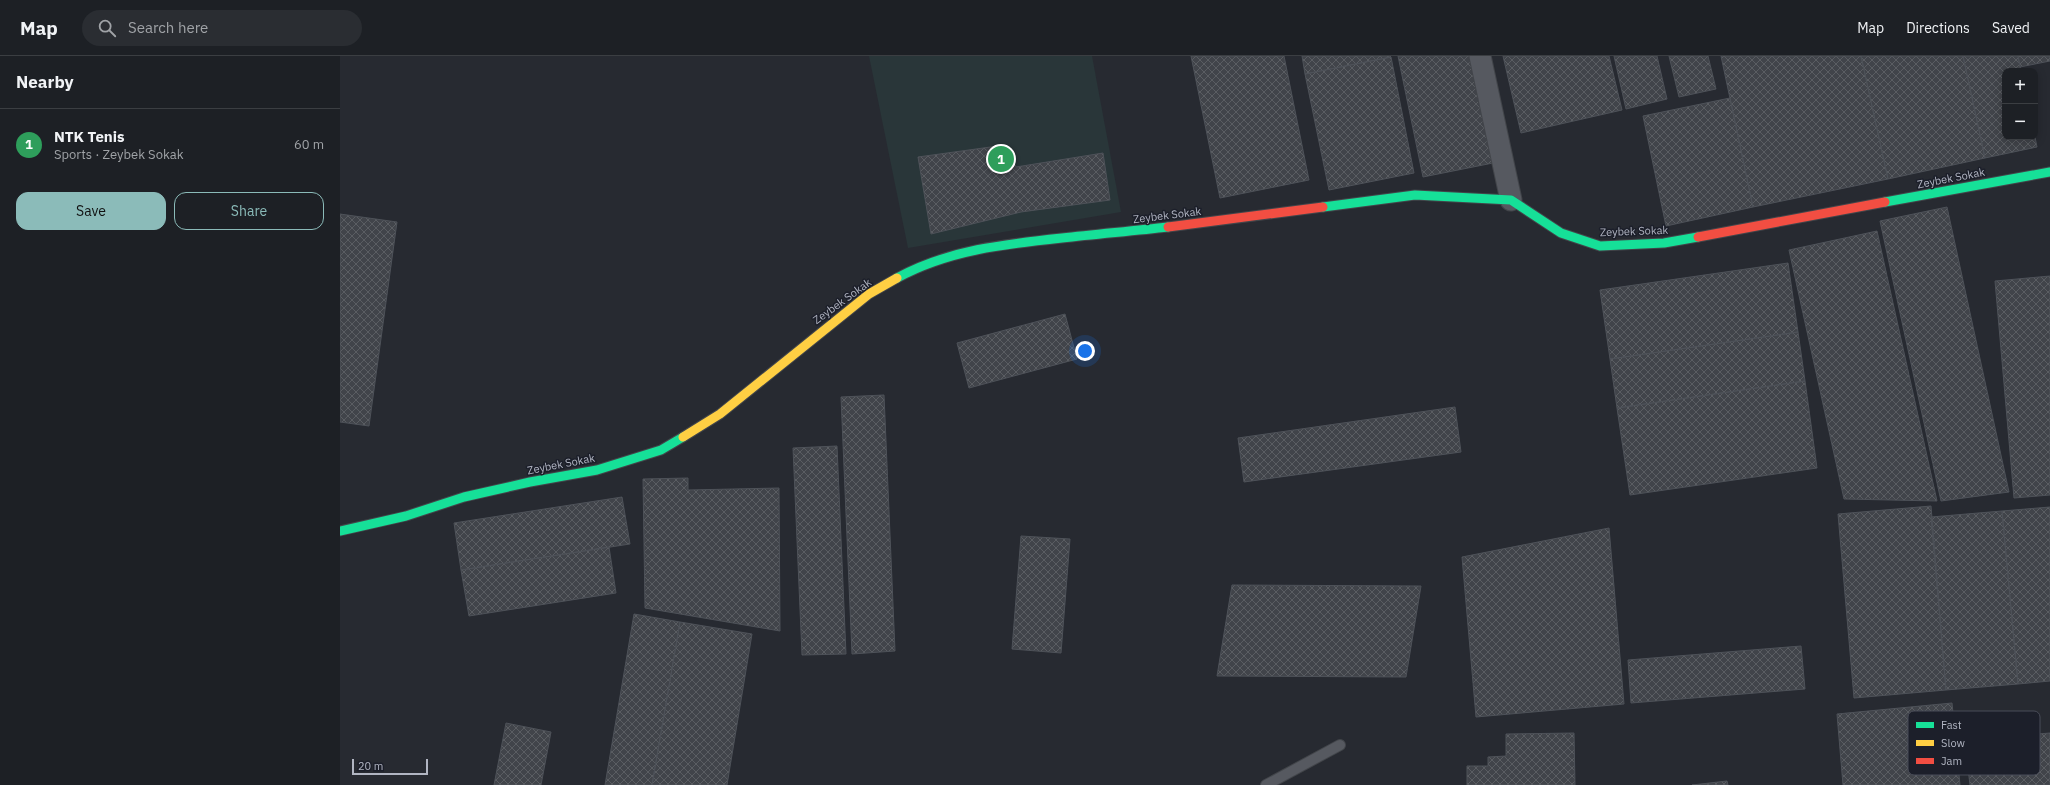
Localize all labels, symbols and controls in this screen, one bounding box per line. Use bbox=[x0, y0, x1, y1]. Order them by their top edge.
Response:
search box bbox=[82, 10, 362, 46]
text: Map bbox=[20, 16, 58, 40]
icon: search bbox=[96, 17, 118, 39]
text: Search here bbox=[128, 18, 208, 37]
text: Map bbox=[1857, 19, 1884, 37]
text: Directions bbox=[1906, 19, 1970, 37]
text: Saved bbox=[1992, 19, 2030, 37]
map controls bbox=[2002, 68, 2038, 140]
button: + bbox=[2002, 68, 2038, 104]
text: Nearby bbox=[16, 71, 74, 93]
button: − bbox=[2002, 104, 2038, 140]
text: NTK Tenis bbox=[54, 127, 125, 146]
text: 1 bbox=[25, 136, 33, 153]
text: 60 m bbox=[294, 136, 324, 153]
pin: 1 bbox=[988, 144, 1014, 174]
text: Sports · Zeybek Sokak bbox=[54, 146, 184, 163]
street label: Zeybek Sokak bbox=[1916, 165, 1986, 191]
button: Save bbox=[16, 192, 166, 230]
button: Share bbox=[174, 192, 324, 230]
street label: Zeybek Sokak bbox=[1132, 204, 1202, 226]
street label: Zeybek Sokak bbox=[1599, 223, 1669, 239]
street label: Zeybek Sokak bbox=[810, 275, 874, 327]
your location bbox=[1075, 341, 1095, 361]
street label: Zeybek Sokak bbox=[526, 451, 596, 477]
legend bbox=[1908, 711, 2040, 775]
text: Fast bbox=[1941, 718, 1962, 732]
text: Slow bbox=[1941, 736, 1965, 750]
text: Jam bbox=[1941, 754, 1962, 768]
scale bar bbox=[352, 757, 428, 776]
text: 20 m bbox=[358, 759, 383, 773]

